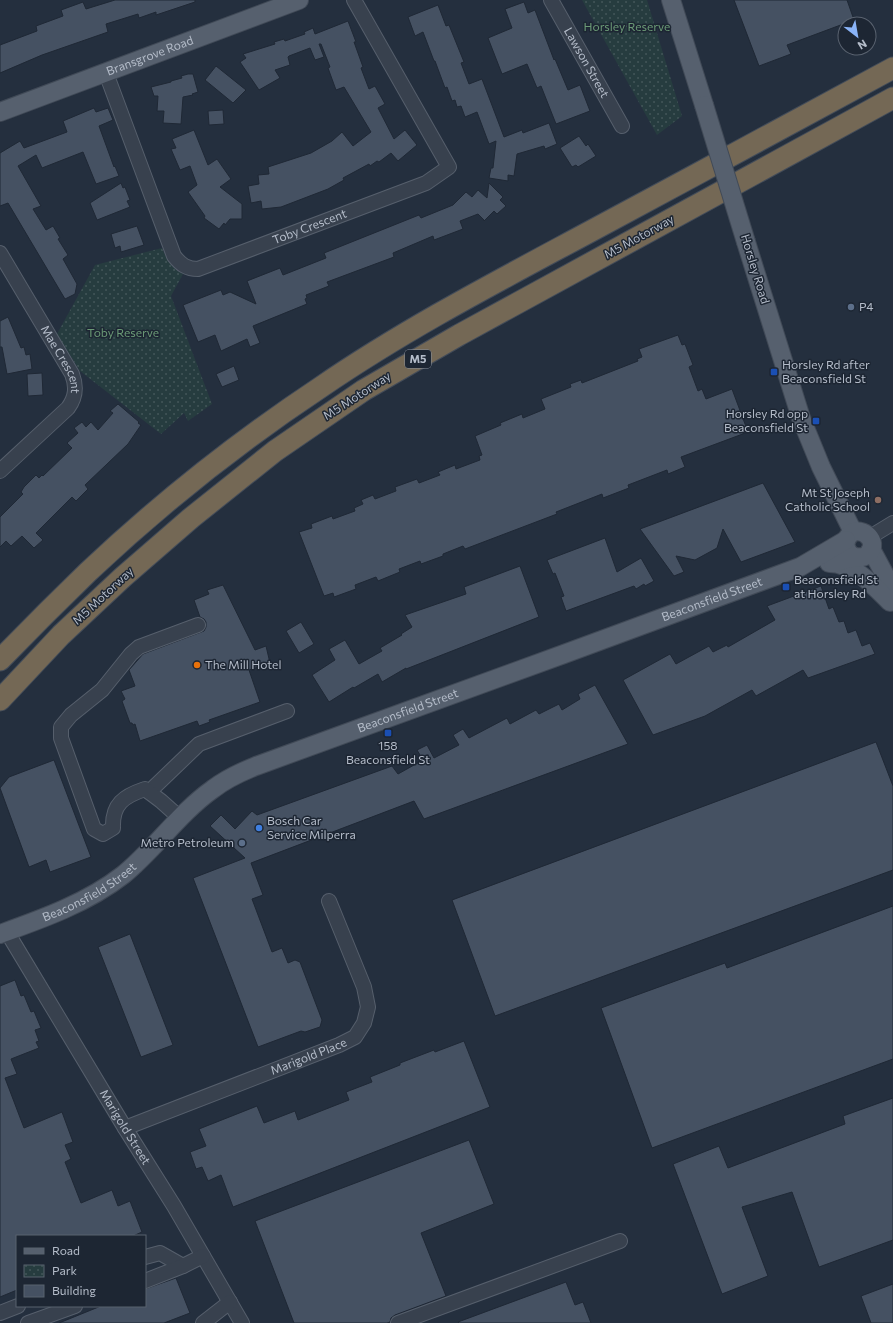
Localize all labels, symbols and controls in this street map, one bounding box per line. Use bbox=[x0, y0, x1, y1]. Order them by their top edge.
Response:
north arrow bbox=[837, 16, 877, 56]
park label: Horsley Reserve bbox=[584, 19, 670, 33]
street label: Lawson Street bbox=[562, 25, 613, 100]
street label: Bransgrove Road bbox=[104, 32, 195, 78]
text: N bbox=[856, 37, 869, 53]
street label: Toby Crescent bbox=[270, 206, 348, 246]
street label: M5 Motorway bbox=[601, 211, 676, 261]
street label: Horsley Road bbox=[739, 232, 773, 305]
place label: P4 bbox=[859, 299, 874, 313]
marker: P4 bbox=[846, 302, 856, 312]
street label: Mae Crescent bbox=[39, 322, 83, 394]
park label: Toby Reserve bbox=[87, 325, 159, 339]
road number: M5 bbox=[405, 350, 431, 368]
place label: Horsley Rd after Beaconsfield St bbox=[782, 357, 870, 385]
marker: Horsley Rd after Beaconsfield St bbox=[769, 367, 779, 377]
street label: M5 Motorway bbox=[320, 368, 393, 422]
place label: Horsley Rd opp Beaconsfield St bbox=[724, 406, 808, 434]
marker: Horsley Rd opp Beaconsfield St bbox=[811, 416, 821, 426]
place label: Mt St Joseph Catholic School bbox=[785, 485, 870, 513]
marker: Mt St Joseph Catholic School bbox=[873, 495, 883, 505]
street label: M5 Motorway bbox=[69, 564, 136, 627]
place label: Beaconsfield St at Horsley Rd bbox=[794, 572, 878, 600]
street label: Beaconsfield Street bbox=[659, 574, 764, 623]
marker: Beaconsfield St at Horsley Rd bbox=[781, 582, 791, 592]
place label: The Mill Hotel bbox=[205, 657, 281, 671]
marker: The Mill Hotel bbox=[192, 660, 202, 670]
street label: Beaconsfield Street bbox=[355, 685, 460, 735]
marker: 158 Beaconsfield St bbox=[383, 728, 393, 738]
place label: 158 Beaconsfield St bbox=[346, 738, 430, 766]
place label: Bosch Car Service Milperra bbox=[267, 813, 356, 841]
marker: Bosch Car Service Milperra bbox=[254, 823, 264, 833]
place label: Metro Petroleum bbox=[141, 835, 234, 849]
marker: Metro Petroleum bbox=[237, 838, 247, 848]
street label: Beaconsfield Street bbox=[40, 859, 138, 924]
street label: Marigold Place bbox=[268, 1034, 349, 1077]
street label: Marigold Street bbox=[97, 1087, 154, 1167]
legend bbox=[16, 1235, 146, 1307]
text: Road bbox=[52, 1243, 80, 1257]
text: Park bbox=[52, 1263, 78, 1277]
text: Building bbox=[52, 1283, 96, 1297]

